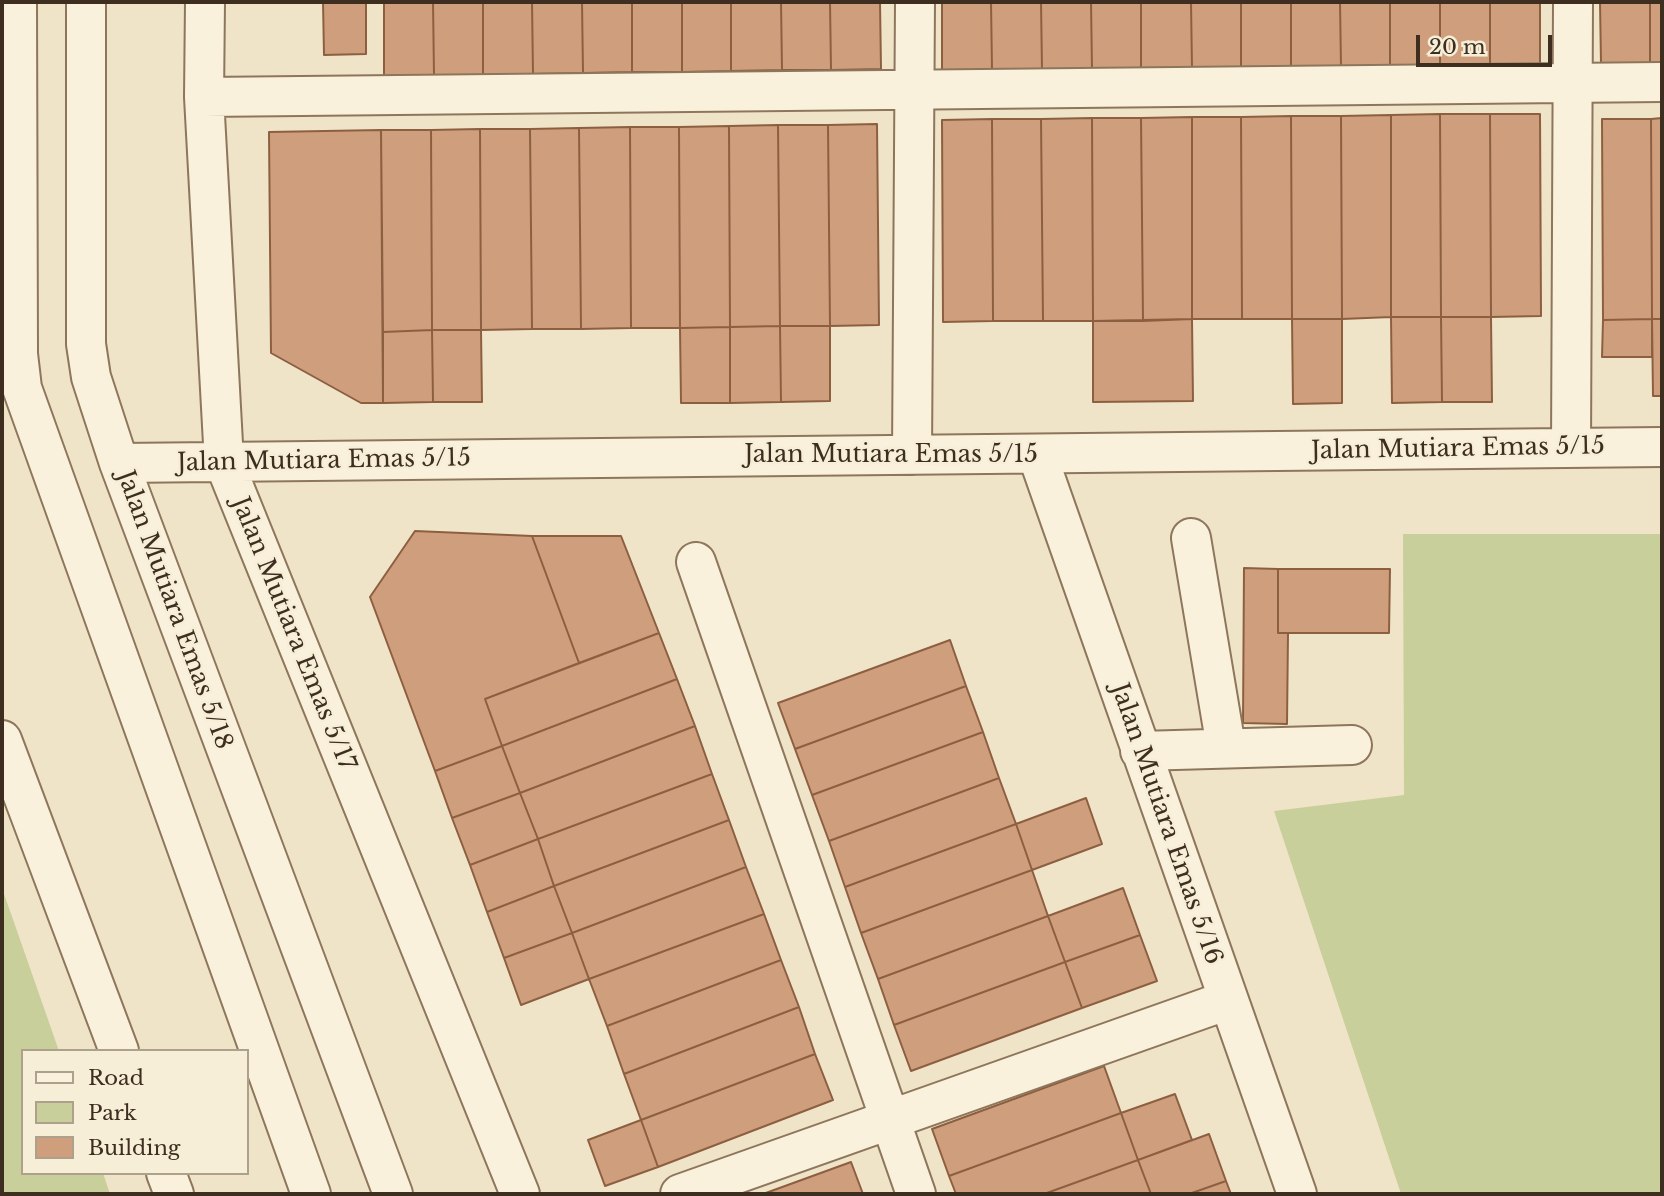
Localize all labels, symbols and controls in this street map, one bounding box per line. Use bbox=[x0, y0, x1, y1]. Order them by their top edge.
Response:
scale bar bbox=[1419, 21, 1556, 65]
text: 20 m bbox=[1429, 34, 1486, 60]
street label: Jalan Mutiara Emas 5/15 bbox=[1311, 432, 1605, 466]
street label: Jalan Mutiara Emas 5/15 bbox=[744, 441, 1038, 469]
street label: Jalan Mutiara Emas 5/15 bbox=[177, 444, 471, 478]
street label: Jalan Mutiara Emas 5/18 bbox=[110, 467, 238, 753]
street label: Jalan Mutiara Emas 5/17 bbox=[225, 493, 361, 775]
street label: Jalan Mutiara Emas 5/16 bbox=[1104, 680, 1228, 968]
legend bbox=[21, 1049, 248, 1175]
text: Road bbox=[88, 1065, 144, 1091]
text: Park bbox=[88, 1100, 137, 1126]
text: Building bbox=[88, 1135, 180, 1161]

